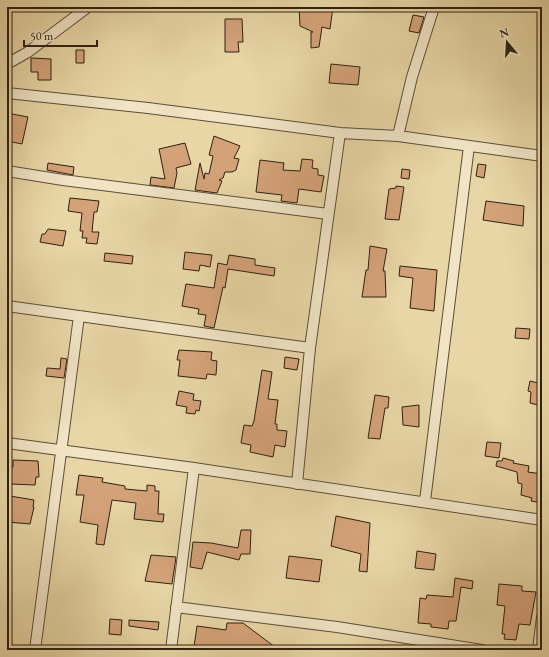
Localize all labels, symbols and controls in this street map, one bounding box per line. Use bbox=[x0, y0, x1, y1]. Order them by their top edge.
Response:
scale bar bbox=[24, 22, 97, 48]
north arrow bbox=[487, 22, 527, 62]
text: N bbox=[498, 24, 510, 41]
text: 50 m bbox=[30, 28, 54, 44]

